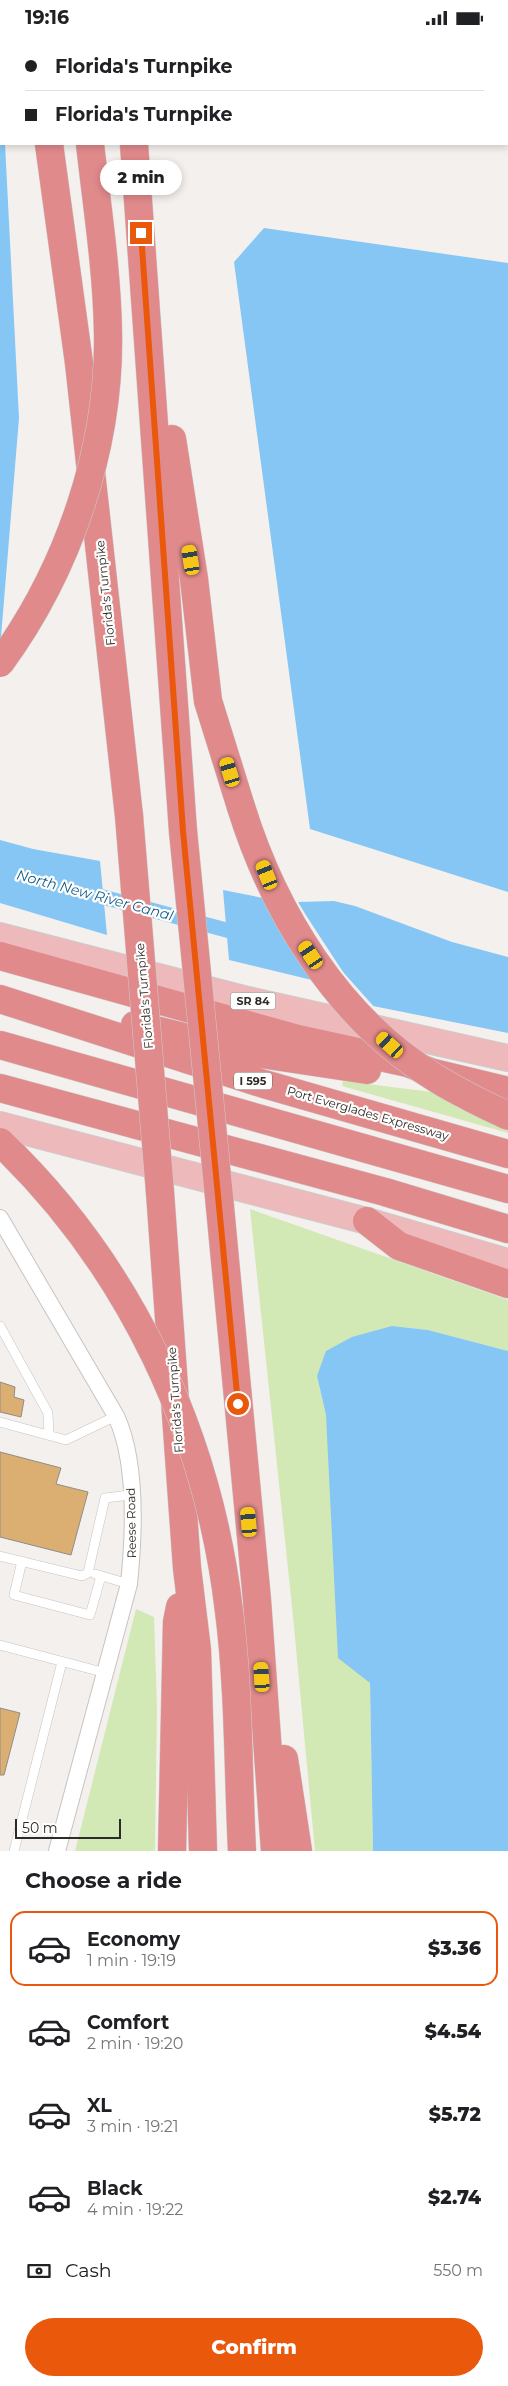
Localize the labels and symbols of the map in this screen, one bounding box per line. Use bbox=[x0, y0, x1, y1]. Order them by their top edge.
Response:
callout: 2 min bbox=[100, 161, 182, 195]
route end bbox=[130, 222, 152, 244]
street label: Florida's Turnpike bbox=[92, 539, 118, 647]
car bbox=[181, 544, 200, 576]
car bbox=[218, 755, 241, 789]
car bbox=[254, 858, 279, 892]
water label: North New River Canal bbox=[15, 865, 176, 925]
car bbox=[296, 938, 325, 972]
street label: Florida's Turnpike bbox=[132, 943, 156, 1049]
road number: SR 84 bbox=[230, 993, 276, 1009]
car bbox=[373, 1029, 406, 1061]
road number: I 595 bbox=[234, 1073, 272, 1089]
street label: Port Everglades Expressway bbox=[285, 1083, 451, 1143]
street label: Florida's Turnpike bbox=[164, 1347, 186, 1453]
route start bbox=[227, 1393, 249, 1415]
street label: Reese Road bbox=[123, 1487, 139, 1559]
car bbox=[240, 1506, 257, 1538]
car bbox=[253, 1662, 270, 1692]
scale bar bbox=[15, 1816, 121, 1839]

